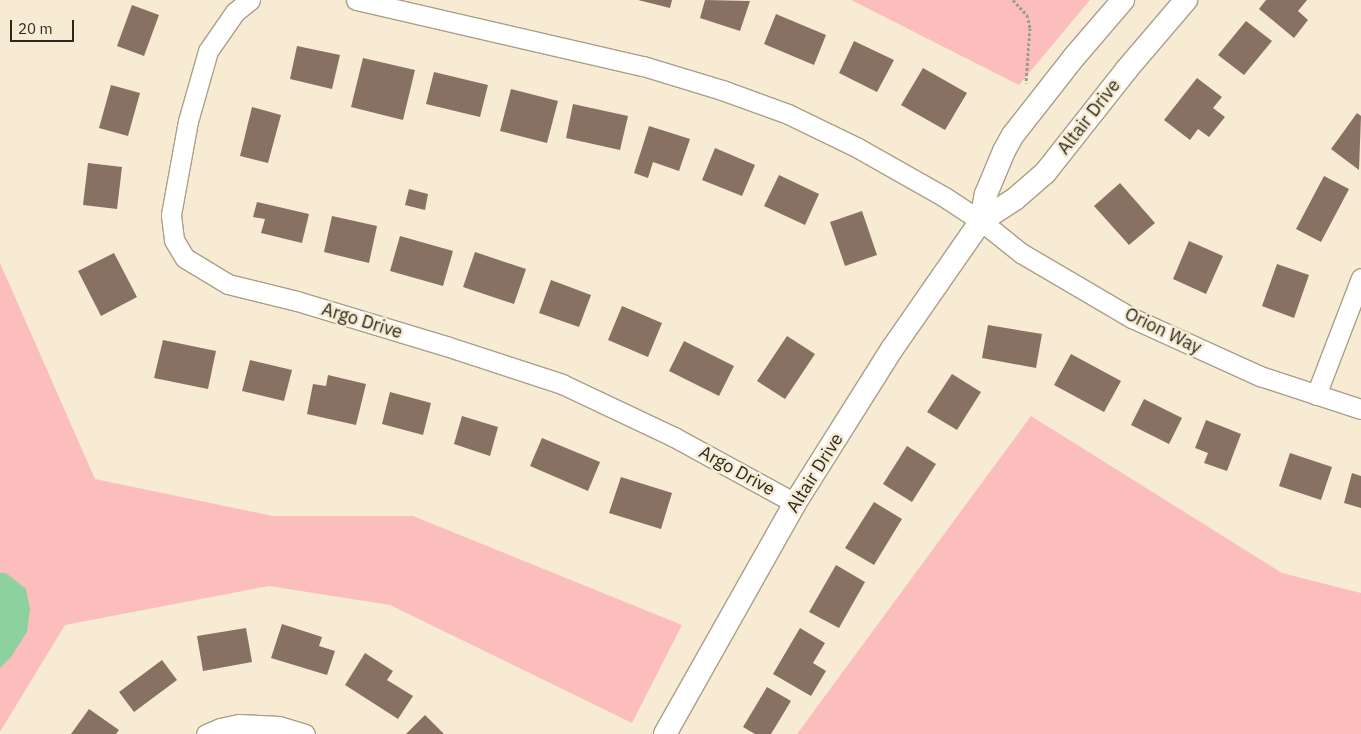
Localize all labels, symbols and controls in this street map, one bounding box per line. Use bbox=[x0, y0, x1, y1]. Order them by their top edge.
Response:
scale bar bbox=[12, 10, 76, 42]
text: 20 m bbox=[18, 19, 53, 38]
street label: Altair Drive bbox=[1053, 75, 1125, 159]
street label: Argo Drive bbox=[319, 299, 405, 343]
street label: Orion Way bbox=[1121, 303, 1205, 359]
street label: Altair Drive bbox=[782, 429, 848, 517]
street label: Argo Drive bbox=[695, 441, 779, 501]

